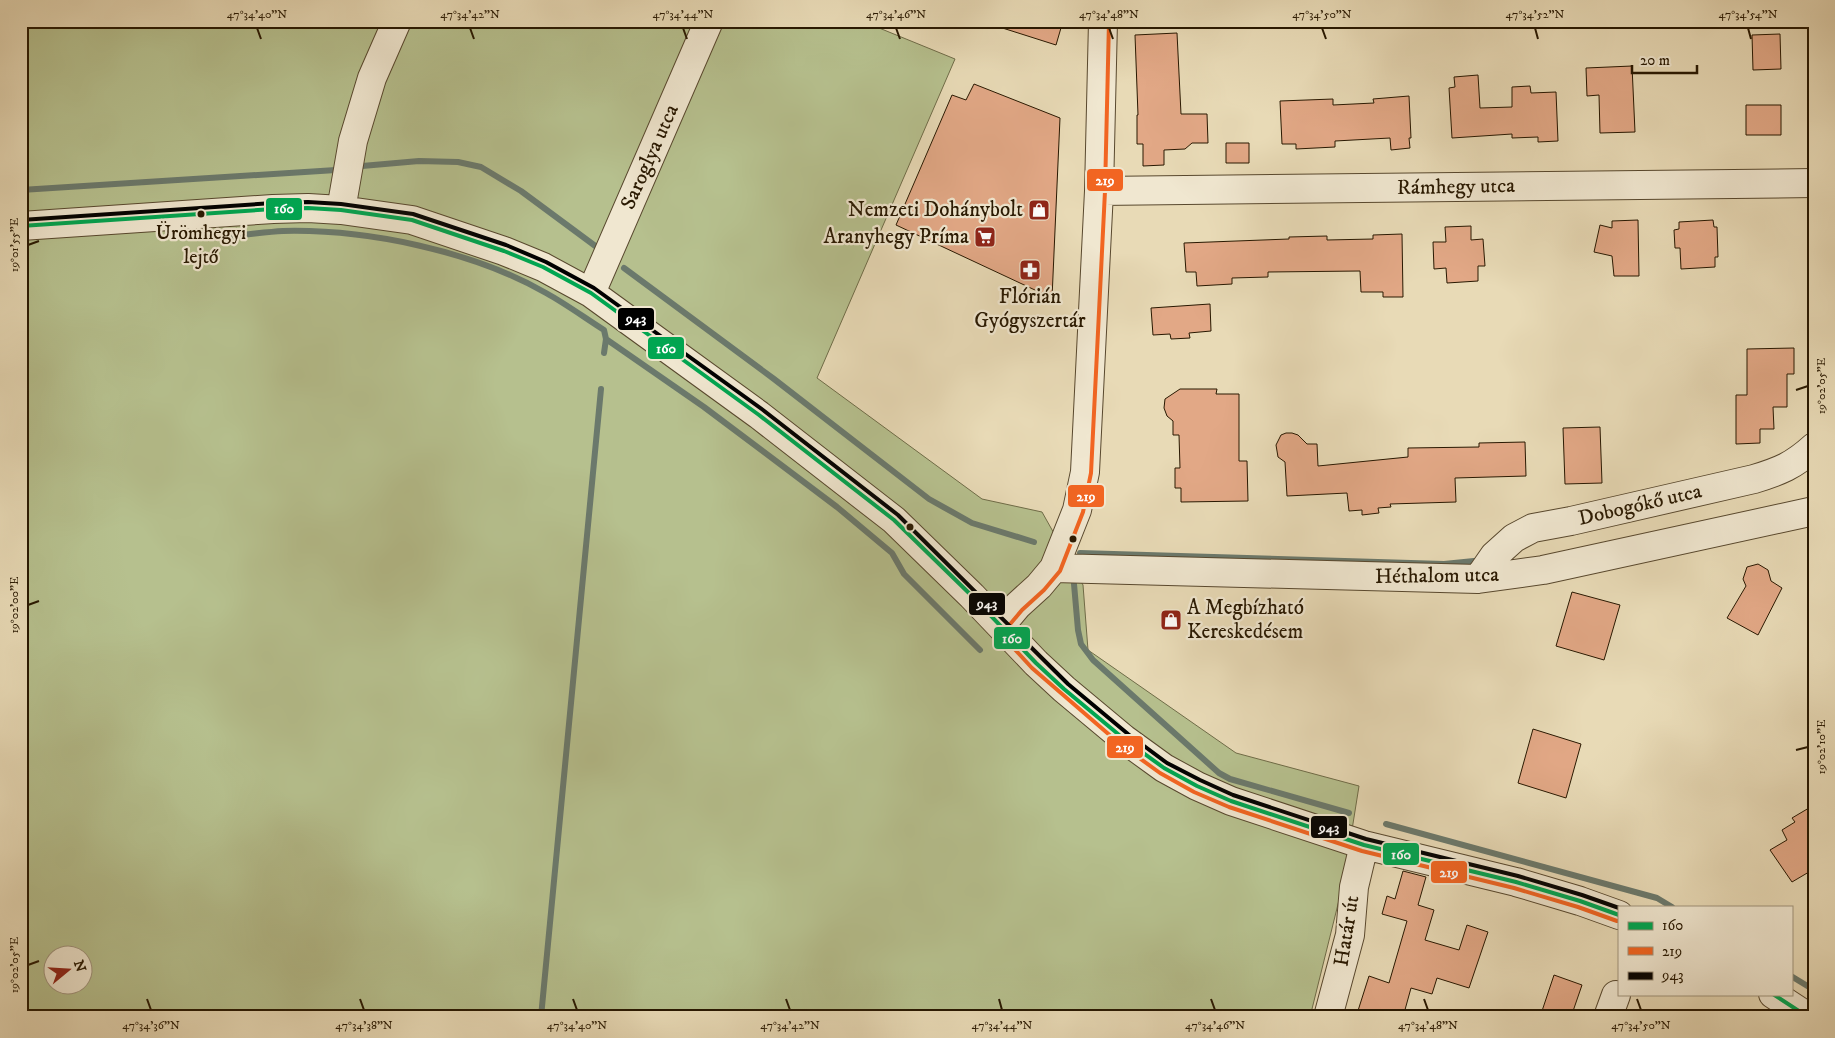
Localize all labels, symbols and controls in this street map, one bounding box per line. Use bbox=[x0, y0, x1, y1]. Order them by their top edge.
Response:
text: 47°34'40"N bbox=[227, 7, 287, 22]
text: 47°34'42"N bbox=[440, 7, 500, 22]
text: 47°34'44"N bbox=[653, 7, 714, 22]
text: 47°34'46"N bbox=[866, 7, 926, 22]
text: 47°34'48"N bbox=[1079, 7, 1139, 22]
text: 47°34'50"N bbox=[1292, 7, 1352, 22]
text: 47°34'52"N bbox=[1506, 7, 1565, 22]
text: 47°34'54"N bbox=[1718, 7, 1778, 22]
scale bar bbox=[1632, 42, 1698, 74]
text: 20 m bbox=[1640, 51, 1670, 70]
street label: Saroglya utca bbox=[615, 100, 685, 214]
line badge: 219 bbox=[1086, 168, 1124, 192]
text: 219 bbox=[1096, 172, 1114, 190]
street label: Rámhegy utca bbox=[1397, 173, 1515, 201]
line badge: 160 bbox=[265, 197, 303, 221]
place label: Nemzeti Dohánybolt bbox=[848, 197, 1023, 223]
shop icon: Nemzeti Dohánybolt bbox=[1027, 198, 1051, 222]
text: 160 bbox=[274, 200, 294, 218]
marker: Ürömhegyi lejtő bbox=[196, 209, 206, 219]
text: 19°01'55"E bbox=[7, 217, 22, 272]
place label: Ürömhegyi lejtő bbox=[156, 221, 246, 270]
place label: Aranyhegy Príma bbox=[824, 224, 969, 250]
supermarket icon: Aranyhegy Príma bbox=[973, 225, 997, 249]
pharmacy icon: Flórián Gyógyszertár bbox=[1018, 258, 1042, 282]
place label: Flórián Gyógyszertár bbox=[974, 284, 1086, 334]
line badge: 943 bbox=[617, 307, 655, 331]
text: 943 bbox=[625, 310, 646, 328]
line badge: 160 bbox=[647, 336, 685, 360]
text: 160 bbox=[656, 340, 676, 358]
text: 19°02'05"E bbox=[1814, 357, 1829, 414]
street label: Dobogókő utca bbox=[1576, 478, 1704, 532]
line badge: 219 bbox=[1067, 484, 1105, 508]
text: 219 bbox=[1077, 488, 1095, 506]
unlabelled marker bbox=[905, 522, 915, 532]
unlabelled marker bbox=[1068, 534, 1078, 544]
street label: Héthalom utca bbox=[1375, 562, 1499, 590]
text: 19°02'00"E bbox=[7, 576, 22, 634]
line badge: 943 bbox=[968, 592, 1006, 616]
text: 943 bbox=[976, 595, 997, 613]
place label: A Megbízható Kereskedésem bbox=[1187, 595, 1304, 645]
shop icon: A Megbízható Kereskedésem bbox=[1159, 608, 1183, 632]
line badge: 160 bbox=[993, 626, 1031, 650]
text: 160 bbox=[1002, 630, 1022, 648]
text: 19°02'10"E bbox=[1814, 719, 1829, 774]
line badge: 219 bbox=[1106, 735, 1144, 759]
text: 219 bbox=[1116, 739, 1134, 757]
line badge: 943 bbox=[1310, 815, 1348, 839]
text: 943 bbox=[1318, 819, 1339, 837]
line badge: 160 bbox=[1382, 842, 1420, 866]
text: 160 bbox=[1391, 846, 1411, 864]
line badge: 219 bbox=[1430, 860, 1468, 884]
text: 219 bbox=[1440, 864, 1458, 882]
street label: Határ út bbox=[1329, 893, 1365, 968]
legend bbox=[1618, 906, 1792, 996]
text: 160 bbox=[1662, 916, 1683, 935]
text: 19°02'05"E bbox=[7, 936, 22, 993]
text: 219 bbox=[1662, 942, 1682, 961]
north arrow bbox=[42, 946, 92, 996]
text: N bbox=[69, 958, 90, 975]
text: 943 bbox=[1661, 966, 1684, 985]
text: 47°34'36"N bbox=[122, 1018, 180, 1033]
text: 47°34'38"N bbox=[335, 1018, 393, 1033]
text: 47°34'40"N bbox=[547, 1018, 607, 1033]
text: 47°34'42"N bbox=[760, 1018, 820, 1033]
text: 47°34'44"N bbox=[972, 1018, 1033, 1033]
text: 47°34'46"N bbox=[1185, 1018, 1245, 1033]
text: 47°34'48"N bbox=[1398, 1018, 1458, 1033]
text: 47°34'50"N bbox=[1611, 1018, 1671, 1033]

